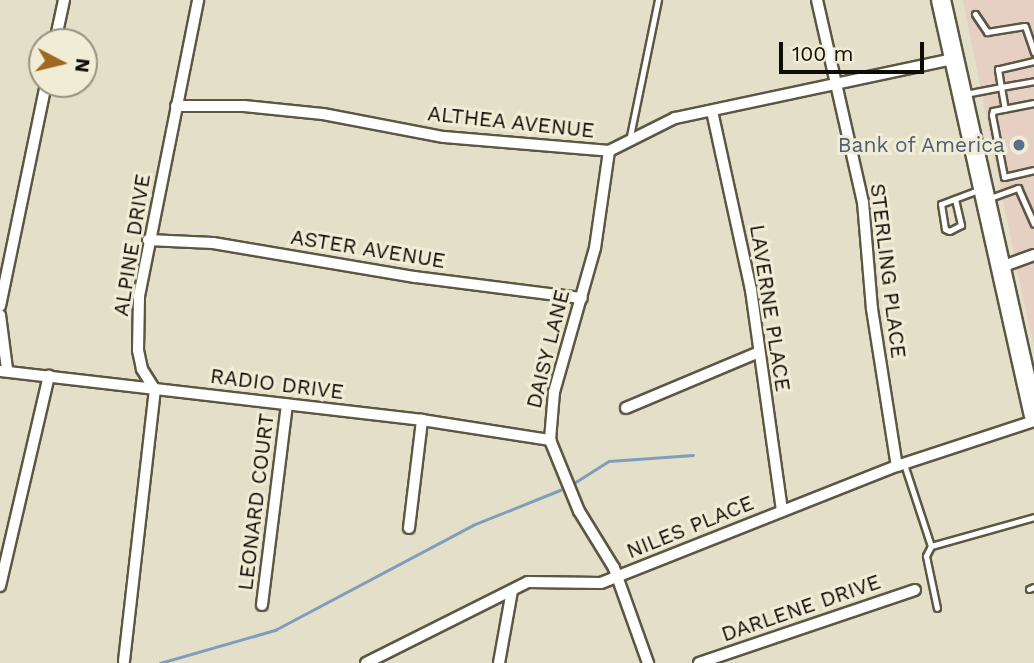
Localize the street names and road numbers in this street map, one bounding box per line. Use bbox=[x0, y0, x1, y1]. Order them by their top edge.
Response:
street label: ALTHEA AVENUE bbox=[425, 101, 597, 143]
street label: ALPINE DRIVE bbox=[108, 172, 156, 318]
street label: STERLING PLACE bbox=[865, 182, 911, 360]
street label: LAVERNE PLACE bbox=[744, 223, 796, 393]
street label: ASTER AVENUE bbox=[288, 224, 448, 274]
street label: DAISY LANE bbox=[521, 287, 575, 411]
street label: RADIO DRIVE bbox=[209, 363, 345, 405]
street label: LEONARD COURT bbox=[233, 412, 279, 592]
street label: NILES PLACE bbox=[623, 490, 757, 564]
street label: DARLENE DRIVE bbox=[718, 569, 884, 647]

